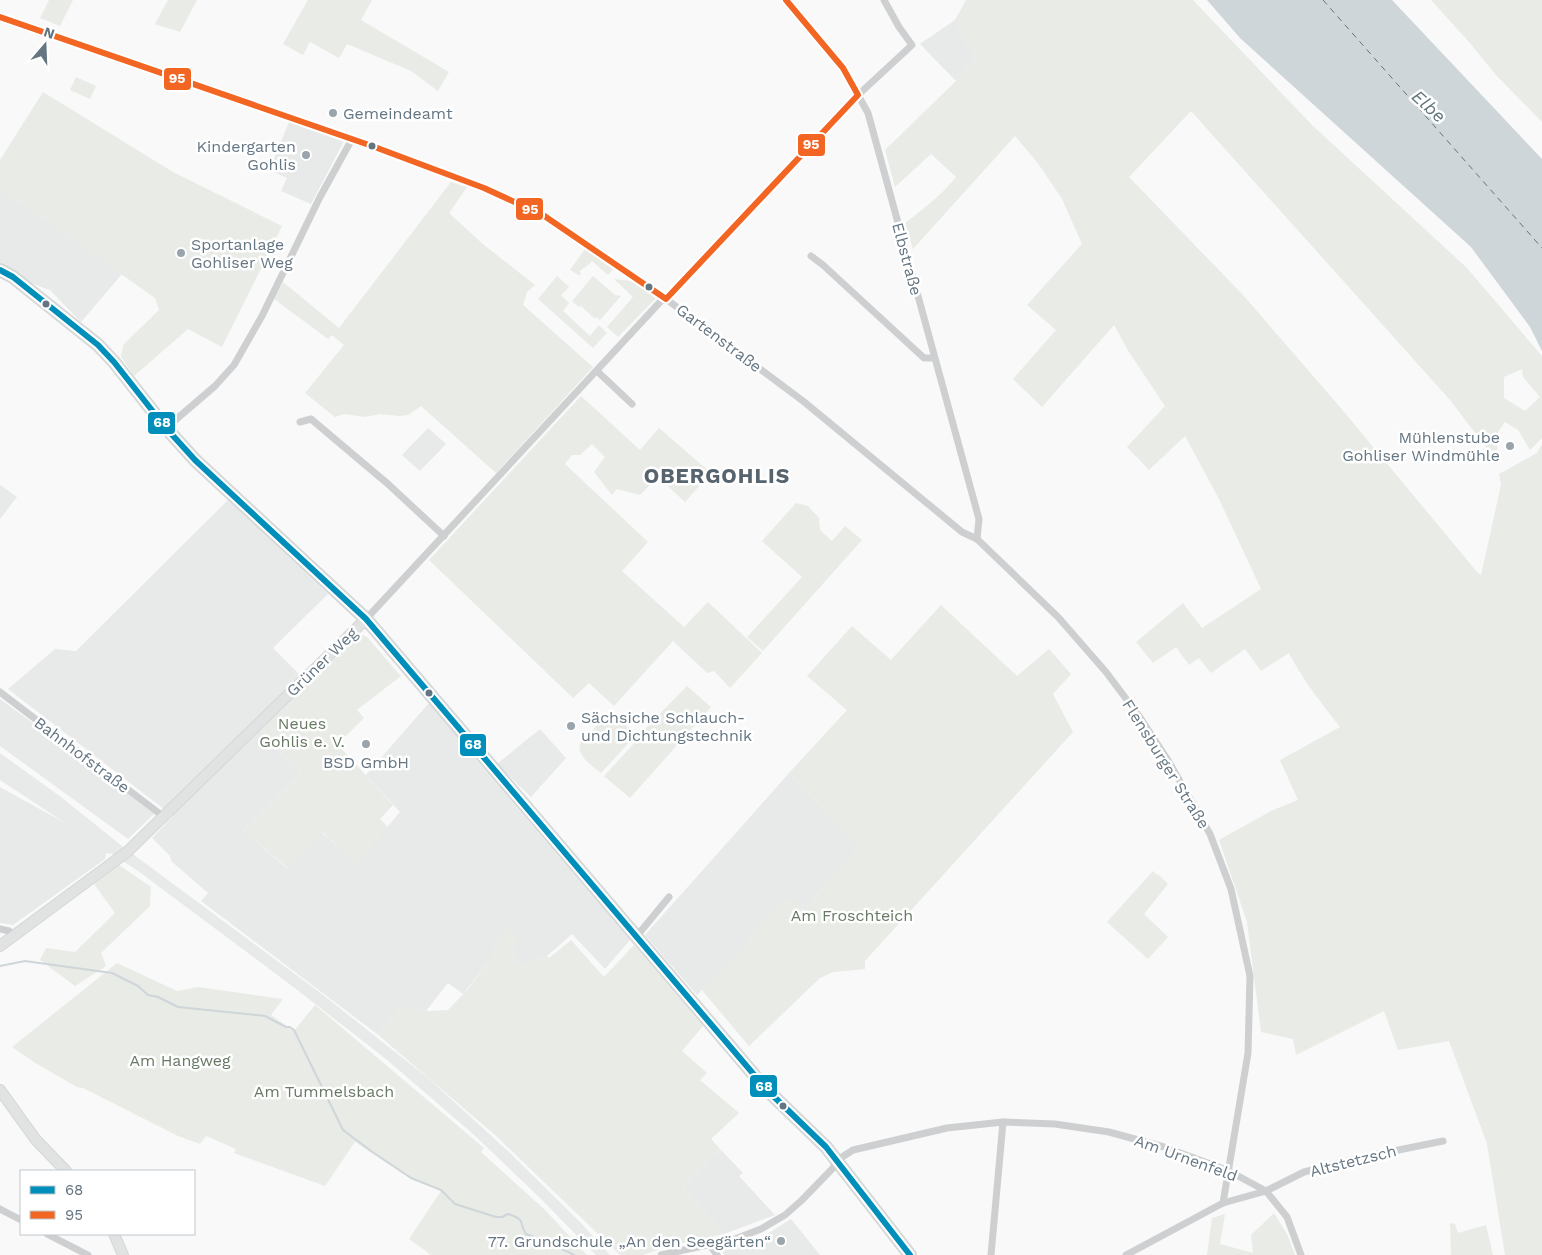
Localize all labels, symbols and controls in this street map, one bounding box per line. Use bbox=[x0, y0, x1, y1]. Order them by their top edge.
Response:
north arrow bbox=[20, 20, 70, 70]
text: N bbox=[42, 23, 57, 42]
line badge: 95 bbox=[163, 67, 192, 91]
text: 95 bbox=[169, 70, 185, 86]
water label: Elbe bbox=[1408, 85, 1450, 127]
place label: Gemeindeamt bbox=[343, 104, 453, 123]
marker: Gemeindeamt bbox=[327, 107, 339, 119]
line badge: 95 bbox=[797, 133, 826, 157]
text: 95 bbox=[803, 136, 819, 152]
place label: Kindergarten Gohlis bbox=[196, 137, 296, 174]
unlabelled marker bbox=[367, 141, 377, 151]
marker: Kindergarten Gohlis bbox=[300, 149, 312, 161]
line badge: 95 bbox=[515, 197, 544, 221]
text: 95 bbox=[522, 201, 538, 217]
street label: Elbstraße bbox=[888, 220, 926, 298]
place label: Sportanlage Gohliser Weg bbox=[191, 235, 293, 272]
marker: Sportanlage Gohliser Weg bbox=[175, 247, 187, 259]
unlabelled marker bbox=[644, 282, 654, 292]
unlabelled marker bbox=[41, 299, 51, 309]
street label: Gartenstraße bbox=[672, 300, 766, 376]
line badge: 68 bbox=[147, 411, 176, 435]
text: 68 bbox=[153, 414, 171, 430]
place label: Mühlenstube Gohliser Windmühle bbox=[1342, 428, 1500, 465]
marker: Mühlenstube Gohliser Windmühle bbox=[1504, 440, 1516, 452]
district label: OBERGOHLIS bbox=[644, 463, 790, 488]
street label: Grüner Weg bbox=[283, 623, 362, 700]
unlabelled marker bbox=[424, 688, 434, 698]
street label: Flensburger Straße bbox=[1118, 696, 1214, 832]
place label: Sächsiche Schlauch- und Dichtungstechnik bbox=[581, 708, 752, 745]
street label: Bahnhofstraße bbox=[31, 713, 133, 797]
park label: Neues Gohlis e. V. bbox=[259, 714, 345, 751]
marker: Sächsiche Schlauch- und Dichtungstechnik bbox=[565, 720, 577, 732]
line badge: 68 bbox=[459, 733, 487, 757]
text: 68 bbox=[464, 736, 482, 752]
marker: BSD GmbH bbox=[360, 738, 372, 750]
place label: BSD GmbH bbox=[323, 753, 409, 772]
park label: Am Froschteich bbox=[791, 906, 913, 925]
park label: Am Hangweg bbox=[129, 1051, 231, 1070]
line badge: 68 bbox=[749, 1074, 778, 1098]
text: 68 bbox=[755, 1078, 773, 1094]
park label: Am Tummelsbach bbox=[254, 1082, 394, 1101]
unlabelled marker bbox=[778, 1101, 788, 1111]
street label: Am Urnenfeld bbox=[1132, 1131, 1240, 1185]
street label: Altstetzsch bbox=[1308, 1141, 1398, 1181]
legend bbox=[20, 1170, 195, 1235]
text: 68 bbox=[65, 1181, 83, 1199]
text: 95 bbox=[65, 1206, 83, 1224]
place label: 77. Grundschule „An den Seegärten“ bbox=[488, 1232, 771, 1251]
marker: 77. Grundschule „An den Seegärten“ bbox=[775, 1235, 787, 1247]

